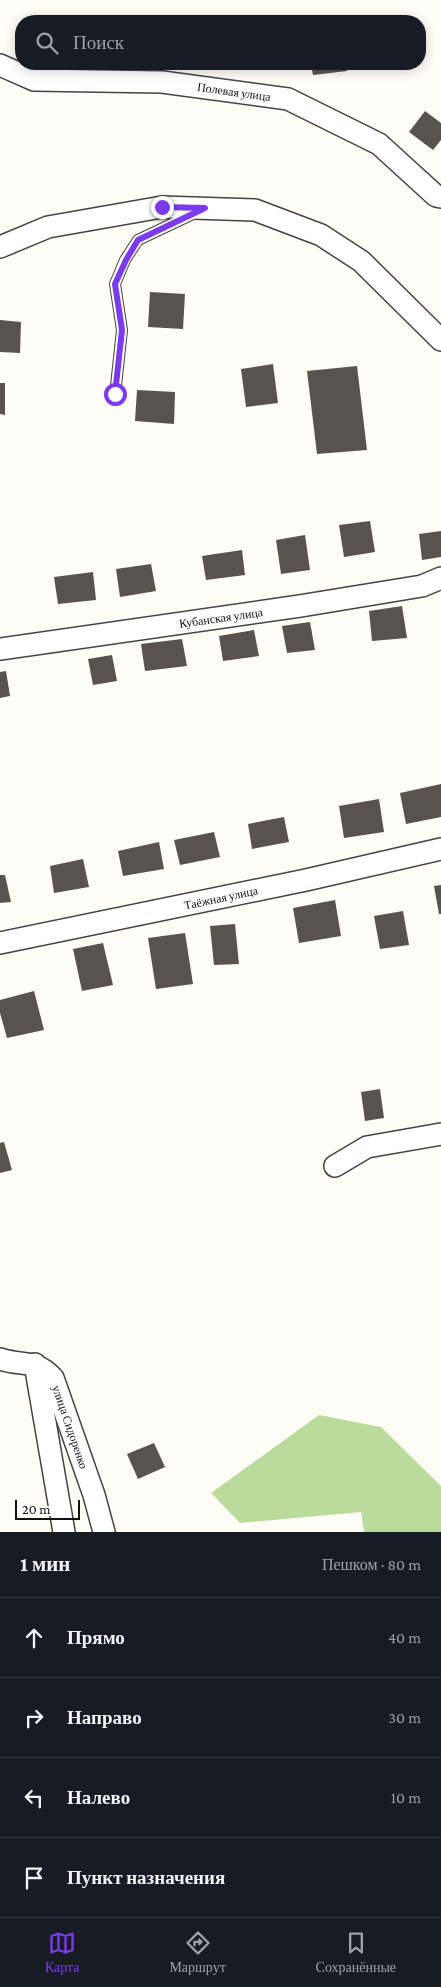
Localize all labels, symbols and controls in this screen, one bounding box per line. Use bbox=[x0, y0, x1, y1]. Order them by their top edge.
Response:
search box bbox=[15, 15, 426, 70]
icon: search bbox=[33, 29, 61, 57]
text: Поиск bbox=[73, 32, 124, 53]
street label: Полевая улица bbox=[196, 80, 272, 104]
route end bbox=[151, 196, 174, 219]
route start bbox=[104, 383, 127, 406]
street label: Кубанская улица bbox=[178, 605, 264, 631]
street label: Таёжная улица bbox=[183, 883, 260, 913]
street label: улица Сидоренко bbox=[49, 1383, 91, 1471]
scale bar bbox=[15, 1497, 80, 1520]
text: 20 m bbox=[22, 1501, 50, 1517]
text: 1 мин bbox=[20, 1552, 70, 1576]
text: Пешком · 80 m bbox=[322, 1556, 421, 1573]
icon: ahead bbox=[20, 1624, 48, 1652]
text: Прямо bbox=[67, 1627, 125, 1648]
text: 40 m bbox=[388, 1629, 421, 1646]
icon: right bbox=[20, 1704, 48, 1732]
text: Направо bbox=[67, 1707, 142, 1728]
text: 30 m bbox=[389, 1709, 421, 1726]
icon: left bbox=[20, 1784, 48, 1812]
text: Налево bbox=[67, 1787, 130, 1808]
text: 10 m bbox=[391, 1789, 421, 1806]
icon: arrive bbox=[20, 1864, 48, 1892]
text: Пункт назначения bbox=[67, 1867, 225, 1888]
tab: Карта bbox=[45, 1929, 80, 1976]
tab: Маршрут bbox=[169, 1929, 226, 1976]
tab: Сохранённые bbox=[316, 1929, 396, 1976]

